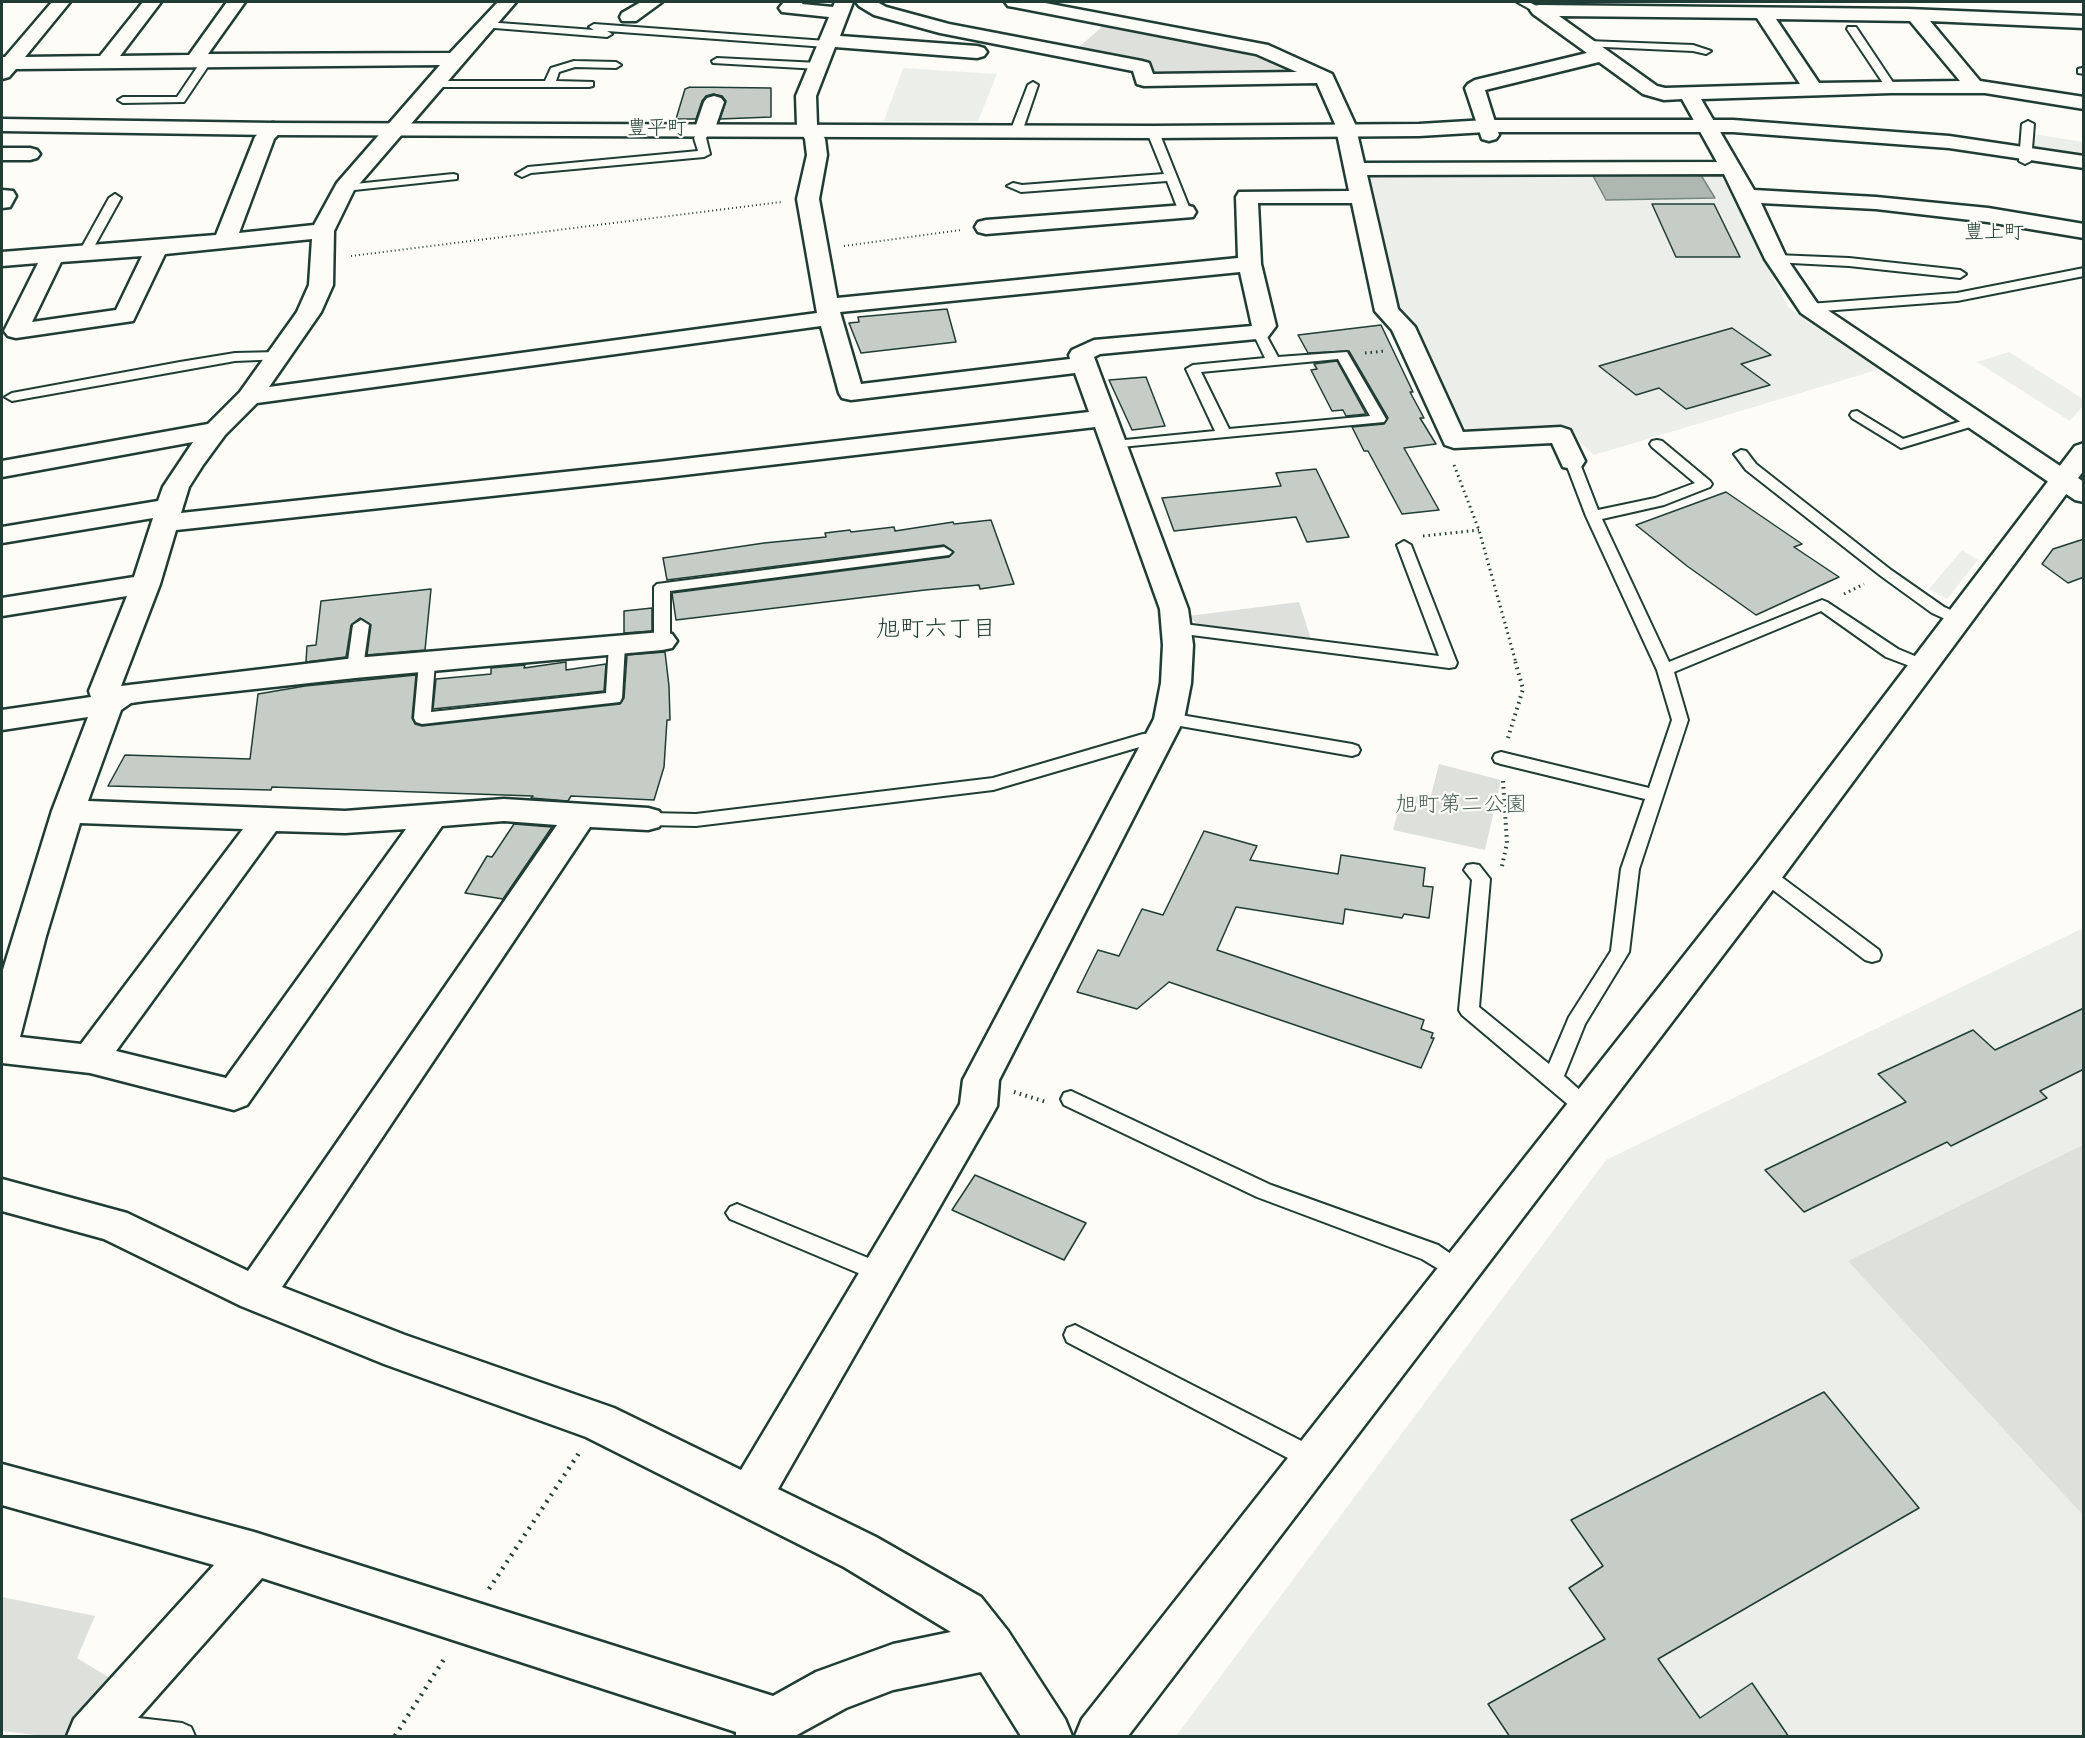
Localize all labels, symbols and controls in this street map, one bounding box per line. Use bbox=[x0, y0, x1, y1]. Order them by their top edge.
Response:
district label: 豊平町 bbox=[627, 119, 687, 143]
district label: 豊上町 bbox=[1964, 223, 2024, 247]
district label: 旭町六丁目 bbox=[876, 618, 996, 646]
park label: 旭町第二公園 bbox=[1395, 795, 1527, 821]

